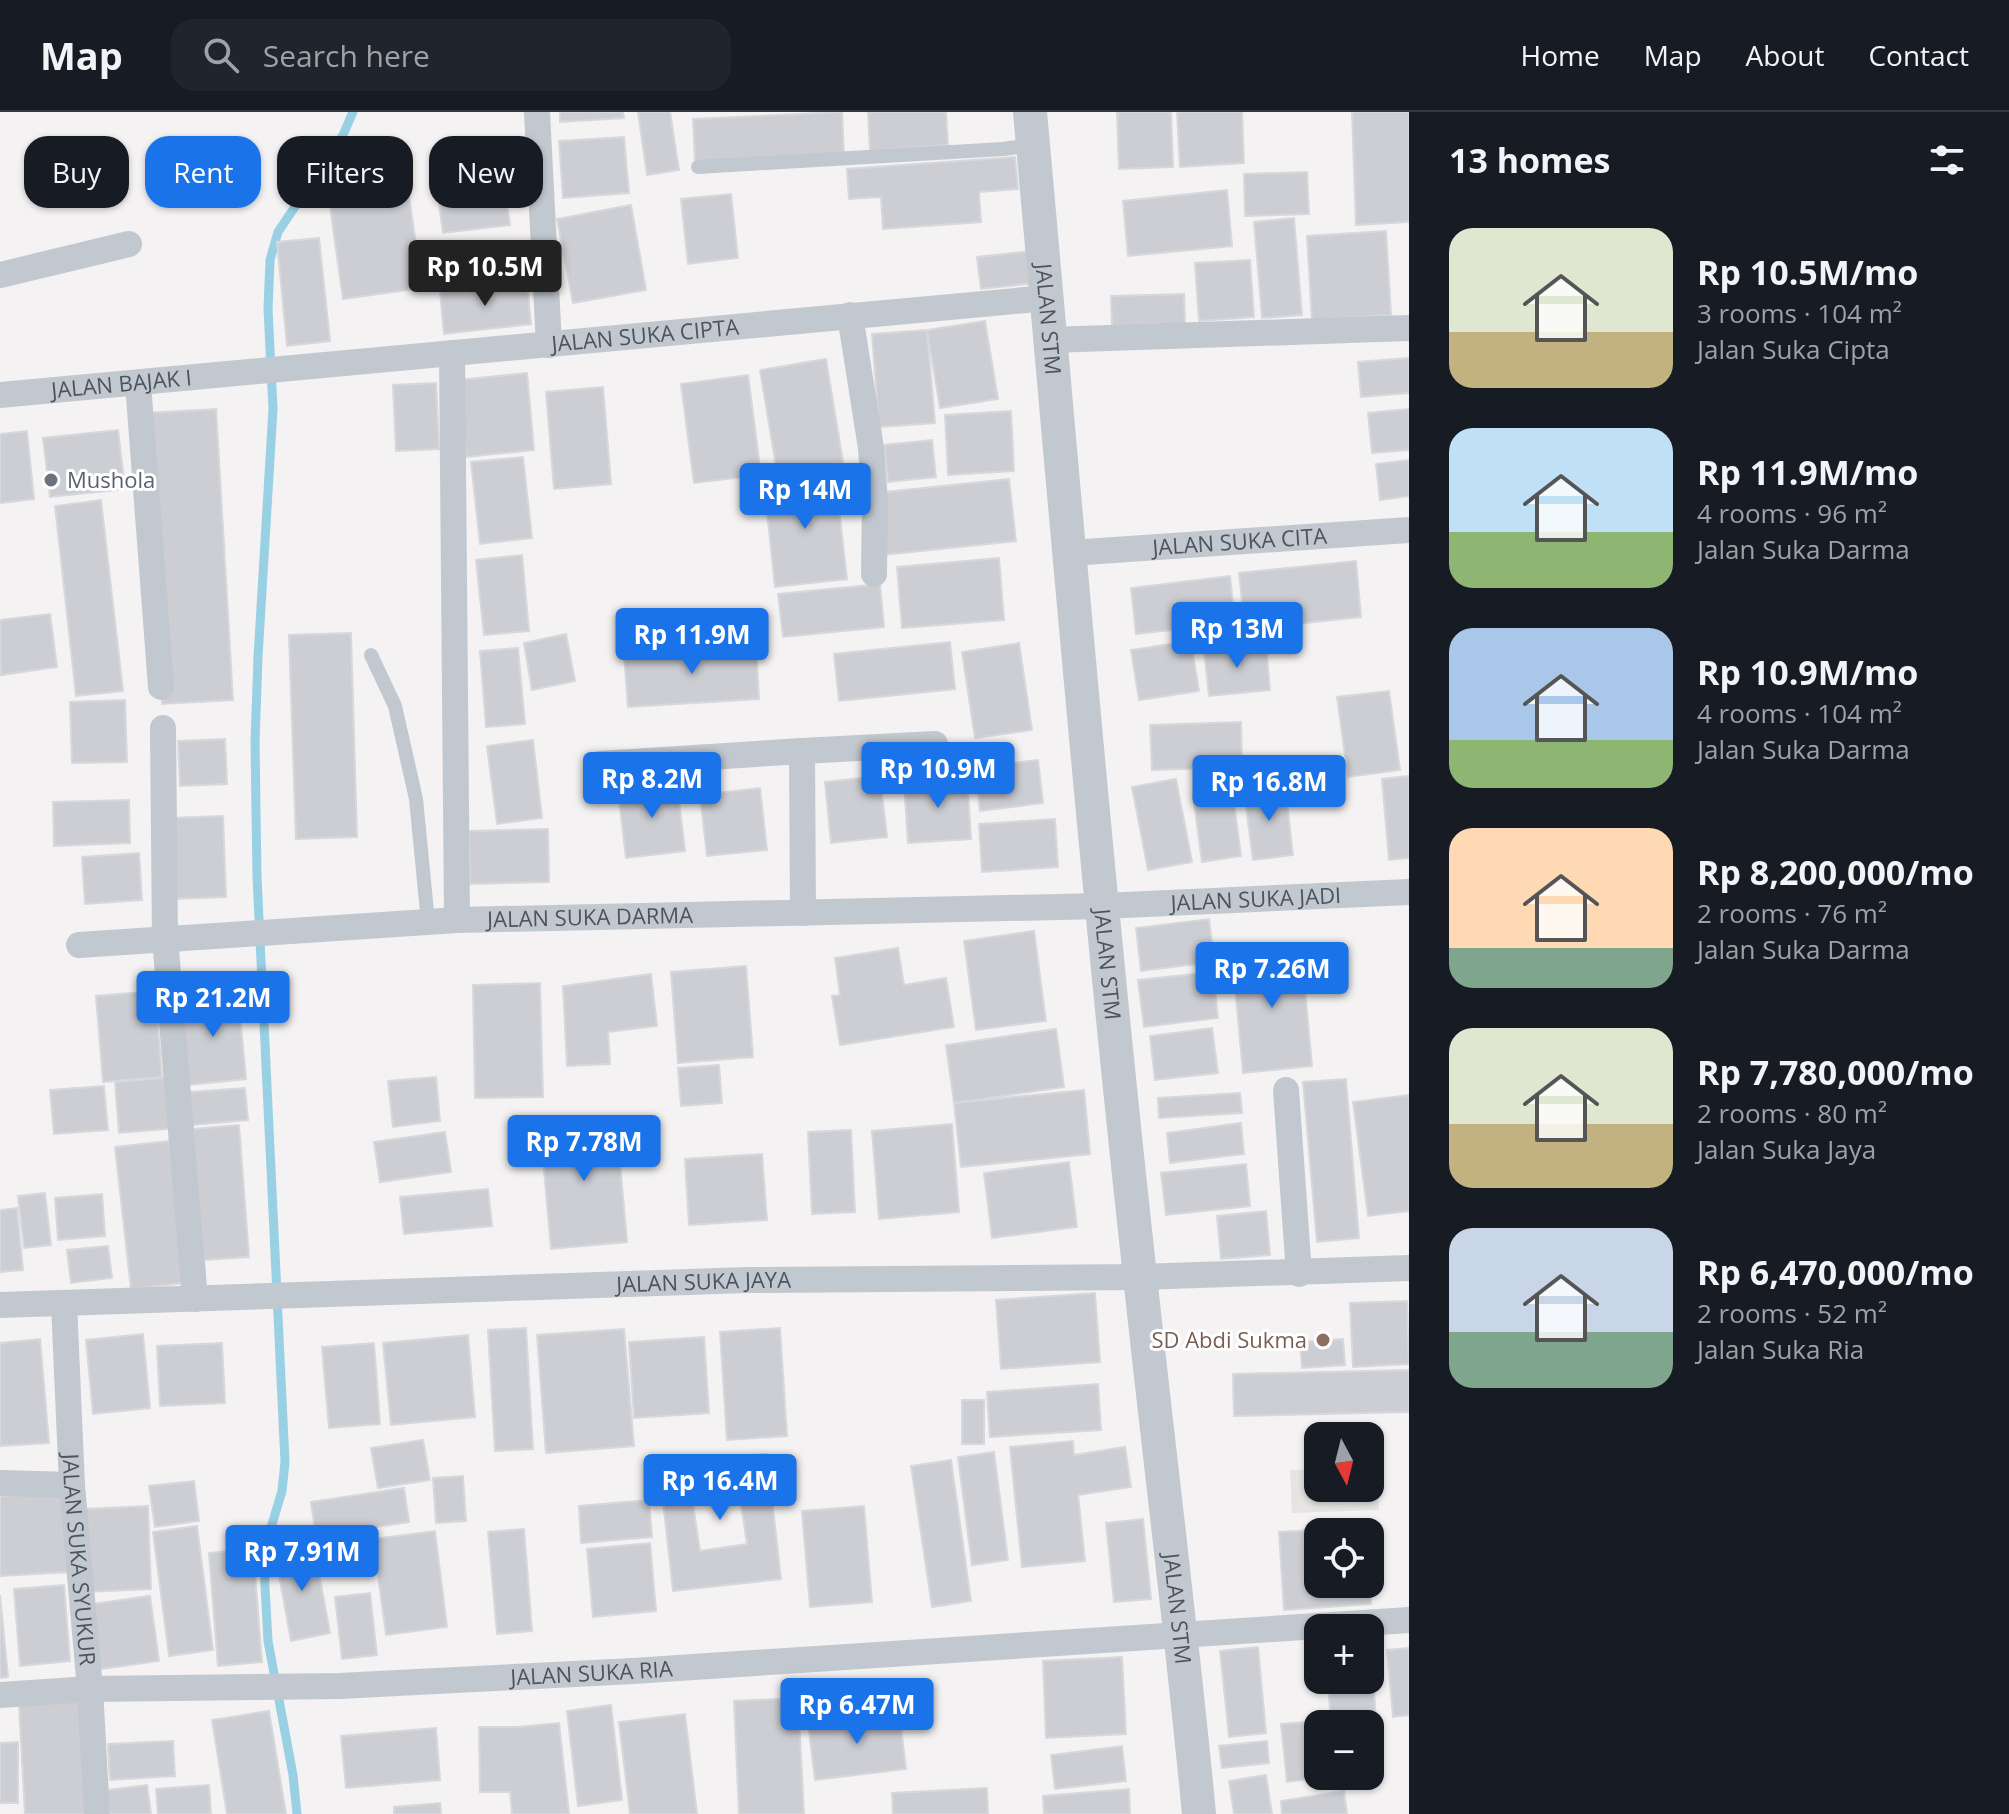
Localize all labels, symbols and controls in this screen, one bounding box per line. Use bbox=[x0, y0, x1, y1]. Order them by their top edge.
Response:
search box bbox=[171, 19, 731, 91]
text: Map bbox=[40, 29, 123, 81]
icon: search bbox=[199, 33, 243, 77]
text: Search here bbox=[263, 35, 430, 76]
text: Home bbox=[1521, 36, 1600, 74]
text: Map bbox=[1644, 36, 1702, 74]
text: About bbox=[1746, 36, 1824, 74]
text: Contact bbox=[1868, 36, 1969, 74]
chip: Buy bbox=[24, 136, 129, 208]
chip: Rent bbox=[145, 136, 261, 208]
chip: Filters bbox=[277, 136, 413, 208]
chip: New bbox=[429, 136, 543, 208]
text: 13 homes bbox=[1449, 137, 1610, 183]
icon: filters bbox=[1925, 138, 1969, 182]
pin: Rp 10.5M bbox=[402, 240, 568, 308]
text: Rp 10.5M bbox=[427, 248, 543, 284]
text: Rp 10.5M/mo bbox=[1697, 249, 1918, 295]
street label: JALAN STM bbox=[1029, 260, 1069, 376]
icon: home bbox=[1513, 260, 1609, 356]
text: 3 rooms · 104 m² bbox=[1697, 295, 1902, 331]
street label: JALAN SUKA CIPTA bbox=[548, 311, 740, 358]
text: Jalan Suka Cipta bbox=[1697, 331, 1890, 367]
street label: JALAN BAJAK I bbox=[48, 361, 193, 404]
text: Rp 11.9M/mo bbox=[1697, 449, 1918, 495]
icon: home bbox=[1513, 460, 1609, 556]
pin: Rp 14M bbox=[740, 463, 870, 531]
place label: Mushola bbox=[67, 464, 155, 494]
marker: Mushola bbox=[42, 471, 60, 489]
text: Rp 14M bbox=[758, 471, 852, 507]
text: 4 rooms · 96 m² bbox=[1697, 495, 1887, 531]
street label: JALAN SUKA CITA bbox=[1149, 520, 1328, 562]
text: Jalan Suka Darma bbox=[1697, 531, 1910, 567]
pin: Rp 13M bbox=[1172, 602, 1302, 670]
pin: Rp 11.9M bbox=[609, 608, 775, 676]
text: Rp 13M bbox=[1190, 610, 1284, 646]
text: Rp 11.9M bbox=[634, 616, 750, 652]
text: Rp 10.9M/mo bbox=[1697, 649, 1918, 695]
icon: home bbox=[1513, 660, 1609, 756]
text: 4 rooms · 104 m² bbox=[1697, 695, 1902, 731]
text: Jalan Suka Darma bbox=[1697, 731, 1910, 767]
pin: Rp 10.9M bbox=[855, 742, 1021, 810]
text: Rp 10.9M bbox=[880, 750, 996, 786]
pin: Rp 8.2M bbox=[578, 752, 726, 820]
pin: Rp 16.8M bbox=[1186, 755, 1352, 823]
text: Rp 8.2M bbox=[601, 760, 703, 796]
text: Rp 16.8M bbox=[1211, 763, 1327, 799]
text: Rp 8,200,000/mo bbox=[1697, 849, 1974, 895]
icon: home bbox=[1513, 860, 1609, 956]
street label: JALAN SUKA JADI bbox=[1168, 879, 1342, 917]
text: 2 rooms · 76 m² bbox=[1697, 895, 1887, 931]
street label: JALAN SUKA DARMA bbox=[485, 899, 693, 933]
street label: JALAN STM bbox=[1088, 905, 1129, 1021]
text: Jalan Suka Darma bbox=[1697, 931, 1910, 967]
pin: Rp 7.26M bbox=[1189, 942, 1355, 1010]
text: Rp 7.26M bbox=[1214, 950, 1330, 986]
pin: Rp 21.2M bbox=[130, 971, 296, 1039]
text: Rp 21.2M bbox=[155, 979, 271, 1015]
text: Rp 7,780,000/mo bbox=[1697, 1049, 1974, 1095]
icon: home bbox=[1513, 1060, 1609, 1156]
text: 2 rooms · 80 m² bbox=[1697, 1095, 1887, 1131]
pin: Rp 7.78M bbox=[501, 1115, 667, 1183]
text: Rp 7.78M bbox=[526, 1123, 642, 1159]
text: Jalan Suka Jaya bbox=[1697, 1131, 1876, 1167]
text: Rp 6,470,000/mo bbox=[1697, 1249, 1974, 1295]
icon: home bbox=[1513, 1260, 1609, 1356]
street label: JALAN SUKA JAYA bbox=[614, 1264, 791, 1298]
text: 2 rooms · 52 m² bbox=[1697, 1295, 1887, 1331]
place label: SD Abdi Sukma bbox=[1151, 1324, 1307, 1354]
marker: SD Abdi Sukma bbox=[1314, 1331, 1332, 1349]
text: Jalan Suka Ria bbox=[1697, 1331, 1864, 1367]
north arrow bbox=[1304, 1422, 1384, 1502]
map controls bbox=[1304, 1422, 1384, 1790]
street label: JALAN SUKA SYUKUR bbox=[57, 1451, 104, 1667]
pin: Rp 16.4M bbox=[637, 1454, 803, 1522]
text: Rp 16.4M bbox=[662, 1462, 778, 1498]
button: locate bbox=[1304, 1518, 1384, 1598]
pin: Rp 7.91M bbox=[219, 1525, 385, 1593]
text: Rp 7.91M bbox=[244, 1533, 360, 1569]
street label: JALAN STM bbox=[1157, 1549, 1200, 1666]
button: + bbox=[1304, 1614, 1384, 1694]
street label: JALAN SUKA RIA bbox=[508, 1652, 674, 1691]
pin: Rp 6.47M bbox=[774, 1678, 940, 1746]
text: Rp 6.47M bbox=[799, 1686, 915, 1722]
button: − bbox=[1304, 1710, 1384, 1790]

